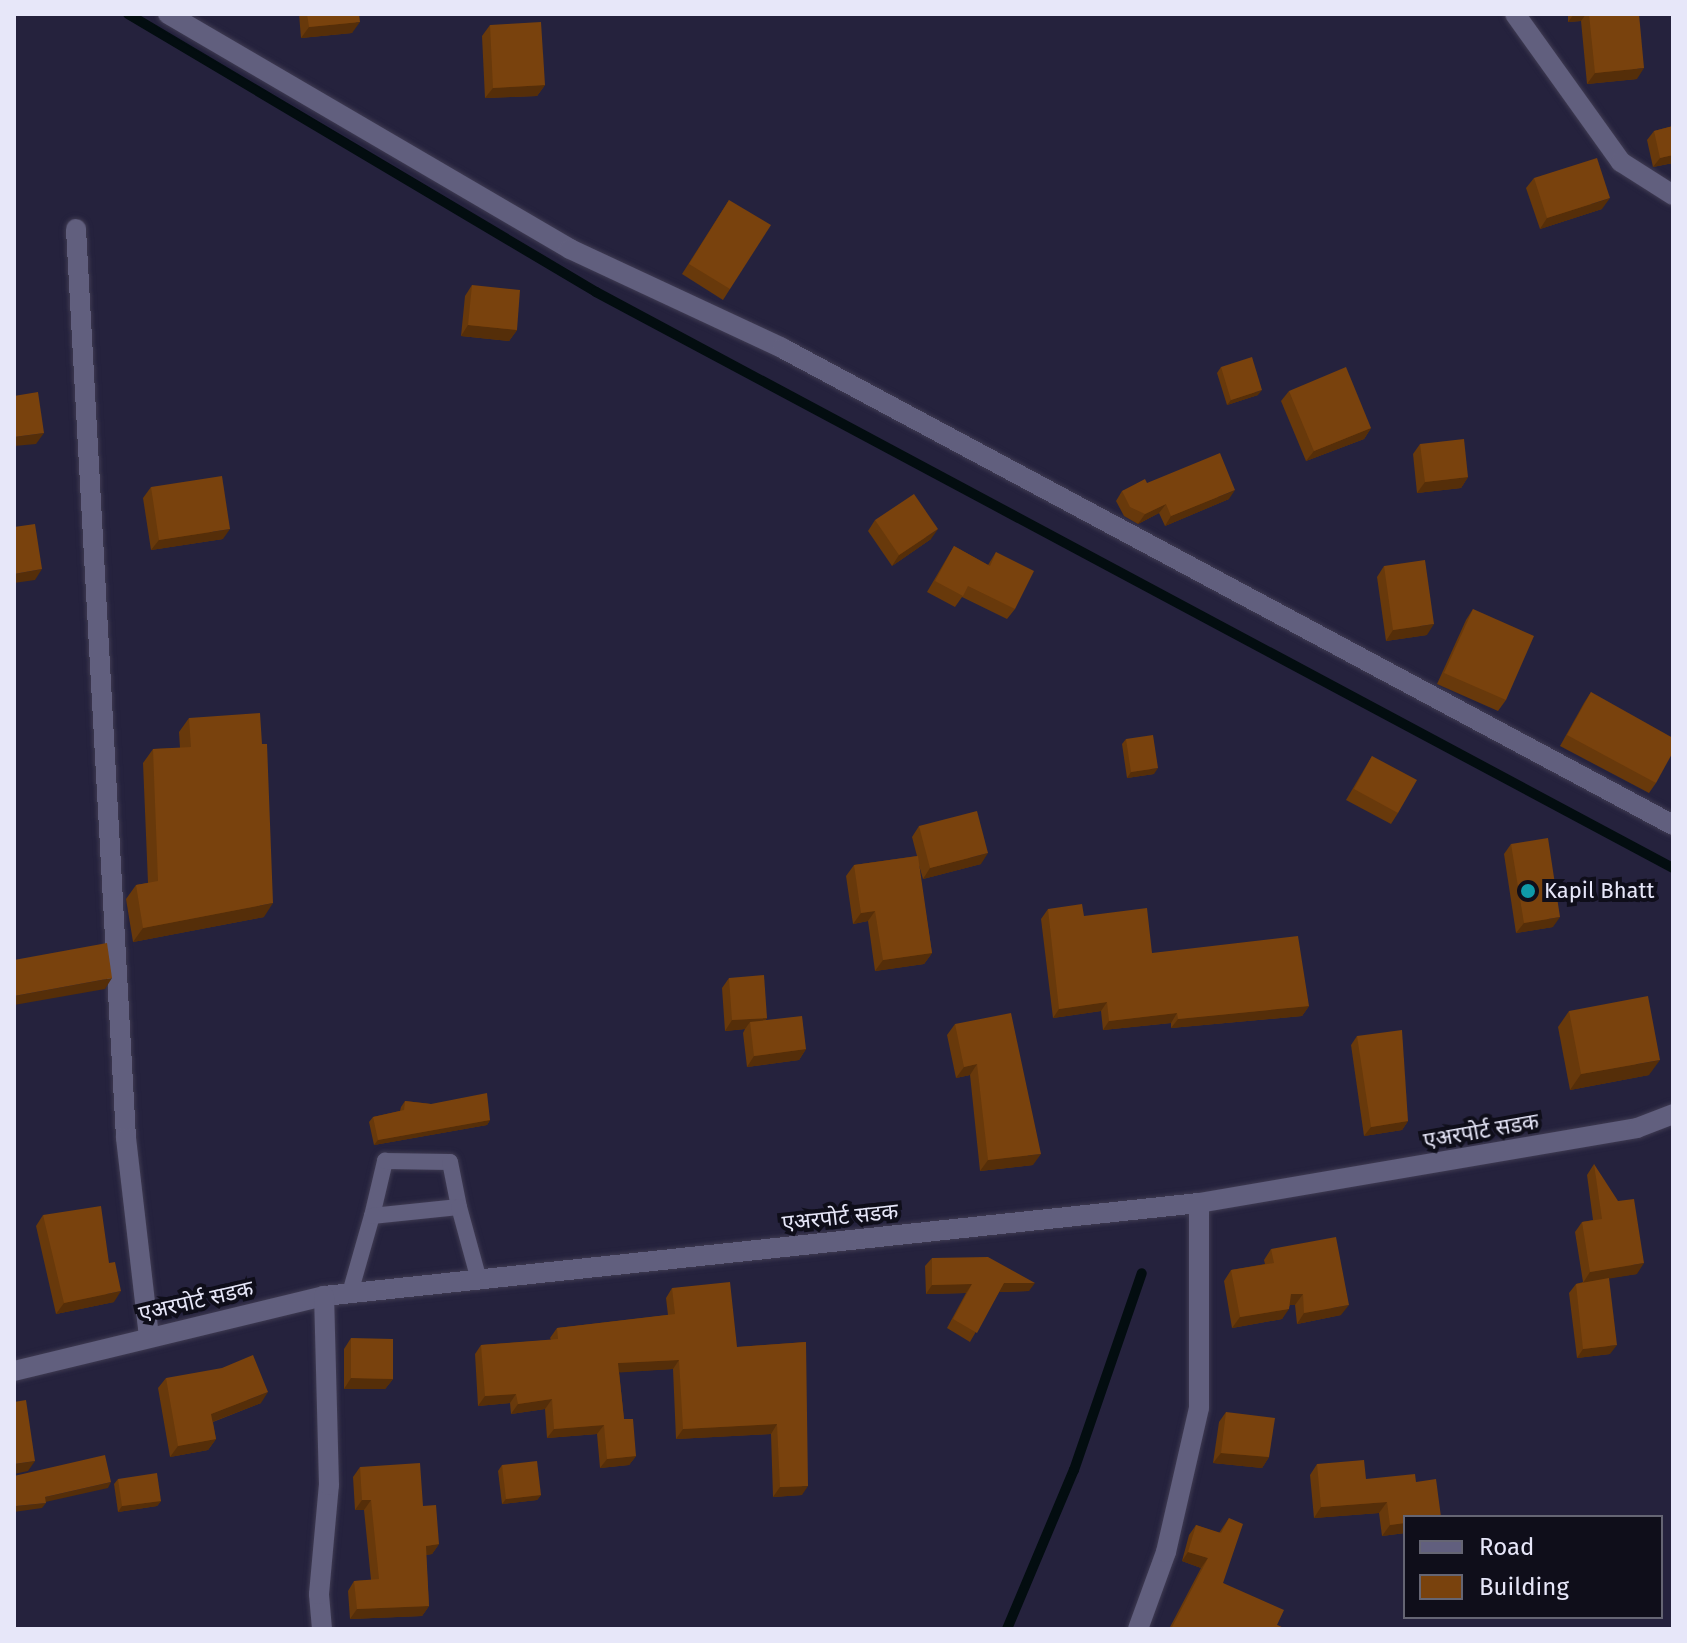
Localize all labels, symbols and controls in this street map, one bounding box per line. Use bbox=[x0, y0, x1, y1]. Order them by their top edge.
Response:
place label: Kapil Bhatt bbox=[1544, 878, 1654, 904]
marker: Kapil Bhatt bbox=[1519, 882, 1537, 900]
street label: एअरपोर्ट सडक bbox=[1421, 1108, 1541, 1154]
street label: एअरपोर्ट सडक bbox=[781, 1198, 899, 1236]
street label: एअरपोर्ट सडक bbox=[136, 1275, 256, 1327]
legend bbox=[1403, 1515, 1663, 1619]
text: Road bbox=[1479, 1533, 1534, 1561]
text: Building bbox=[1479, 1573, 1569, 1601]

